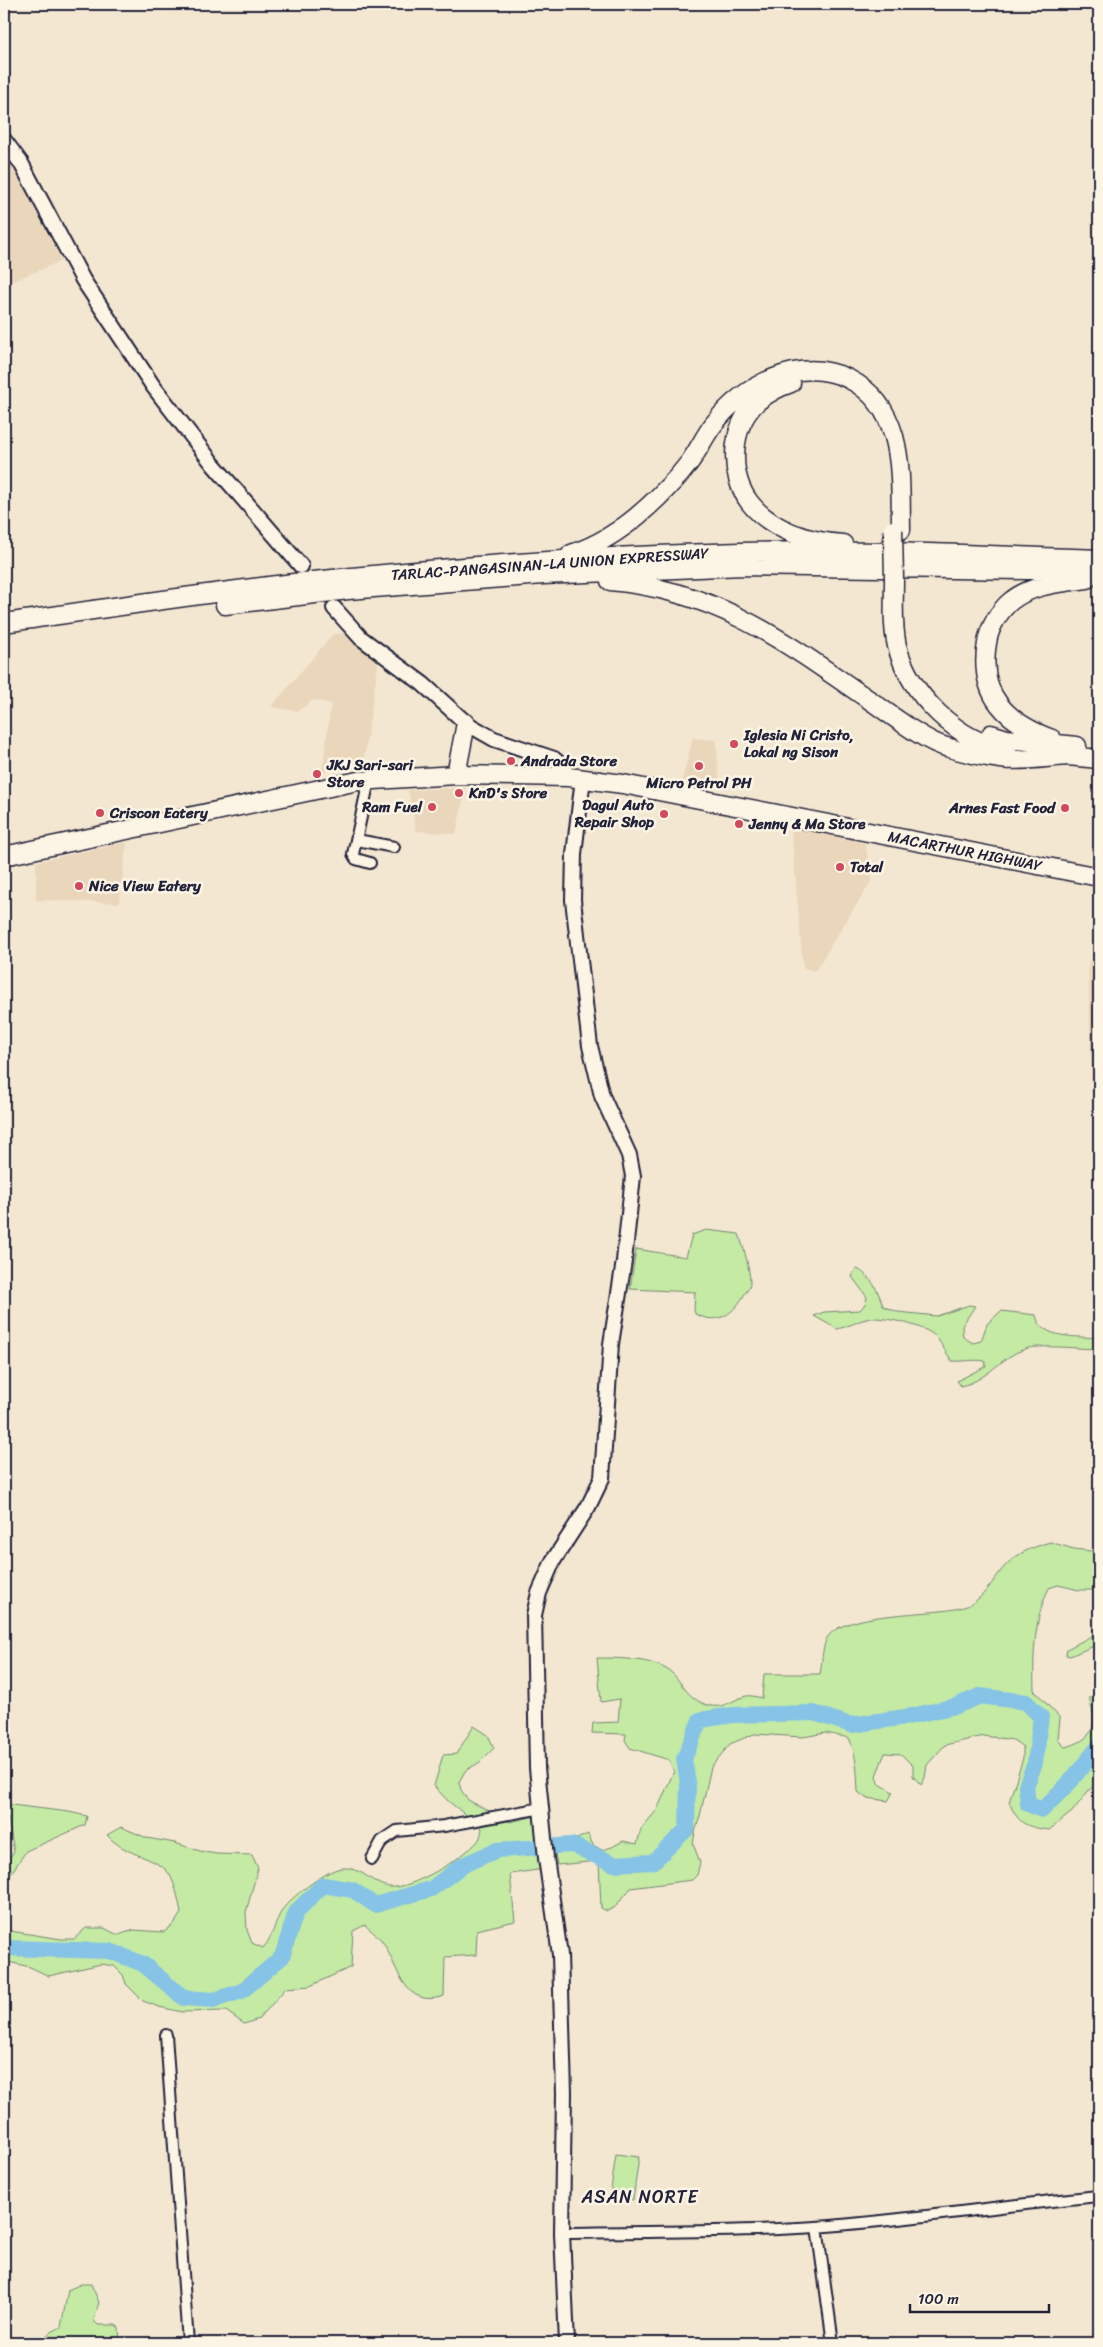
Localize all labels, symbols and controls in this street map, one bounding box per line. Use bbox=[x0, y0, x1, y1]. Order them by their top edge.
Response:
street label: TARLAC-PANGASINAN-LA UNION EXPRESSWAY bbox=[390, 540, 710, 588]
place label: Iglesia Ni Cristo, Lokal ng Sison bbox=[743, 722, 854, 765]
marker: Iglesia Ni Cristo, Lokal ng Sison bbox=[728, 738, 740, 750]
place label: Andrada Store bbox=[520, 748, 617, 774]
place label: JKJ Sari-sari Store bbox=[326, 752, 414, 795]
marker: Andrada Store bbox=[505, 755, 517, 767]
marker: Micro Petrol PH bbox=[693, 760, 705, 772]
marker: JKJ Sari-sari Store bbox=[311, 768, 323, 780]
place label: Micro Petrol PH bbox=[645, 770, 752, 796]
place label: KnD's Store bbox=[468, 780, 547, 806]
marker: KnD's Store bbox=[453, 787, 465, 799]
place label: Dagul Auto Repair Shop bbox=[574, 792, 654, 835]
place label: Ram Fuel bbox=[361, 794, 423, 820]
place label: Arnes Fast Food bbox=[948, 795, 1057, 821]
place label: Criscon Eatery bbox=[109, 800, 209, 826]
marker: Ram Fuel bbox=[426, 801, 438, 813]
marker: Arnes Fast Food bbox=[1059, 802, 1071, 814]
marker: Criscon Eatery bbox=[94, 807, 106, 819]
marker: Dagul Auto Repair Shop bbox=[658, 808, 670, 820]
place label: Jenny & Ma Store bbox=[748, 811, 866, 837]
marker: Jenny & Ma Store bbox=[733, 818, 745, 830]
street label: MACARTHUR HIGHWAY bbox=[886, 823, 1045, 879]
place label: Total bbox=[850, 854, 884, 880]
marker: Total bbox=[834, 861, 846, 873]
place label: Nice View Eatery bbox=[88, 873, 202, 899]
marker: Nice View Eatery bbox=[73, 880, 85, 892]
district label: ASAN NORTE bbox=[580, 2181, 699, 2213]
scale bar bbox=[910, 2282, 1049, 2314]
text: 100 m bbox=[918, 2286, 959, 2312]

